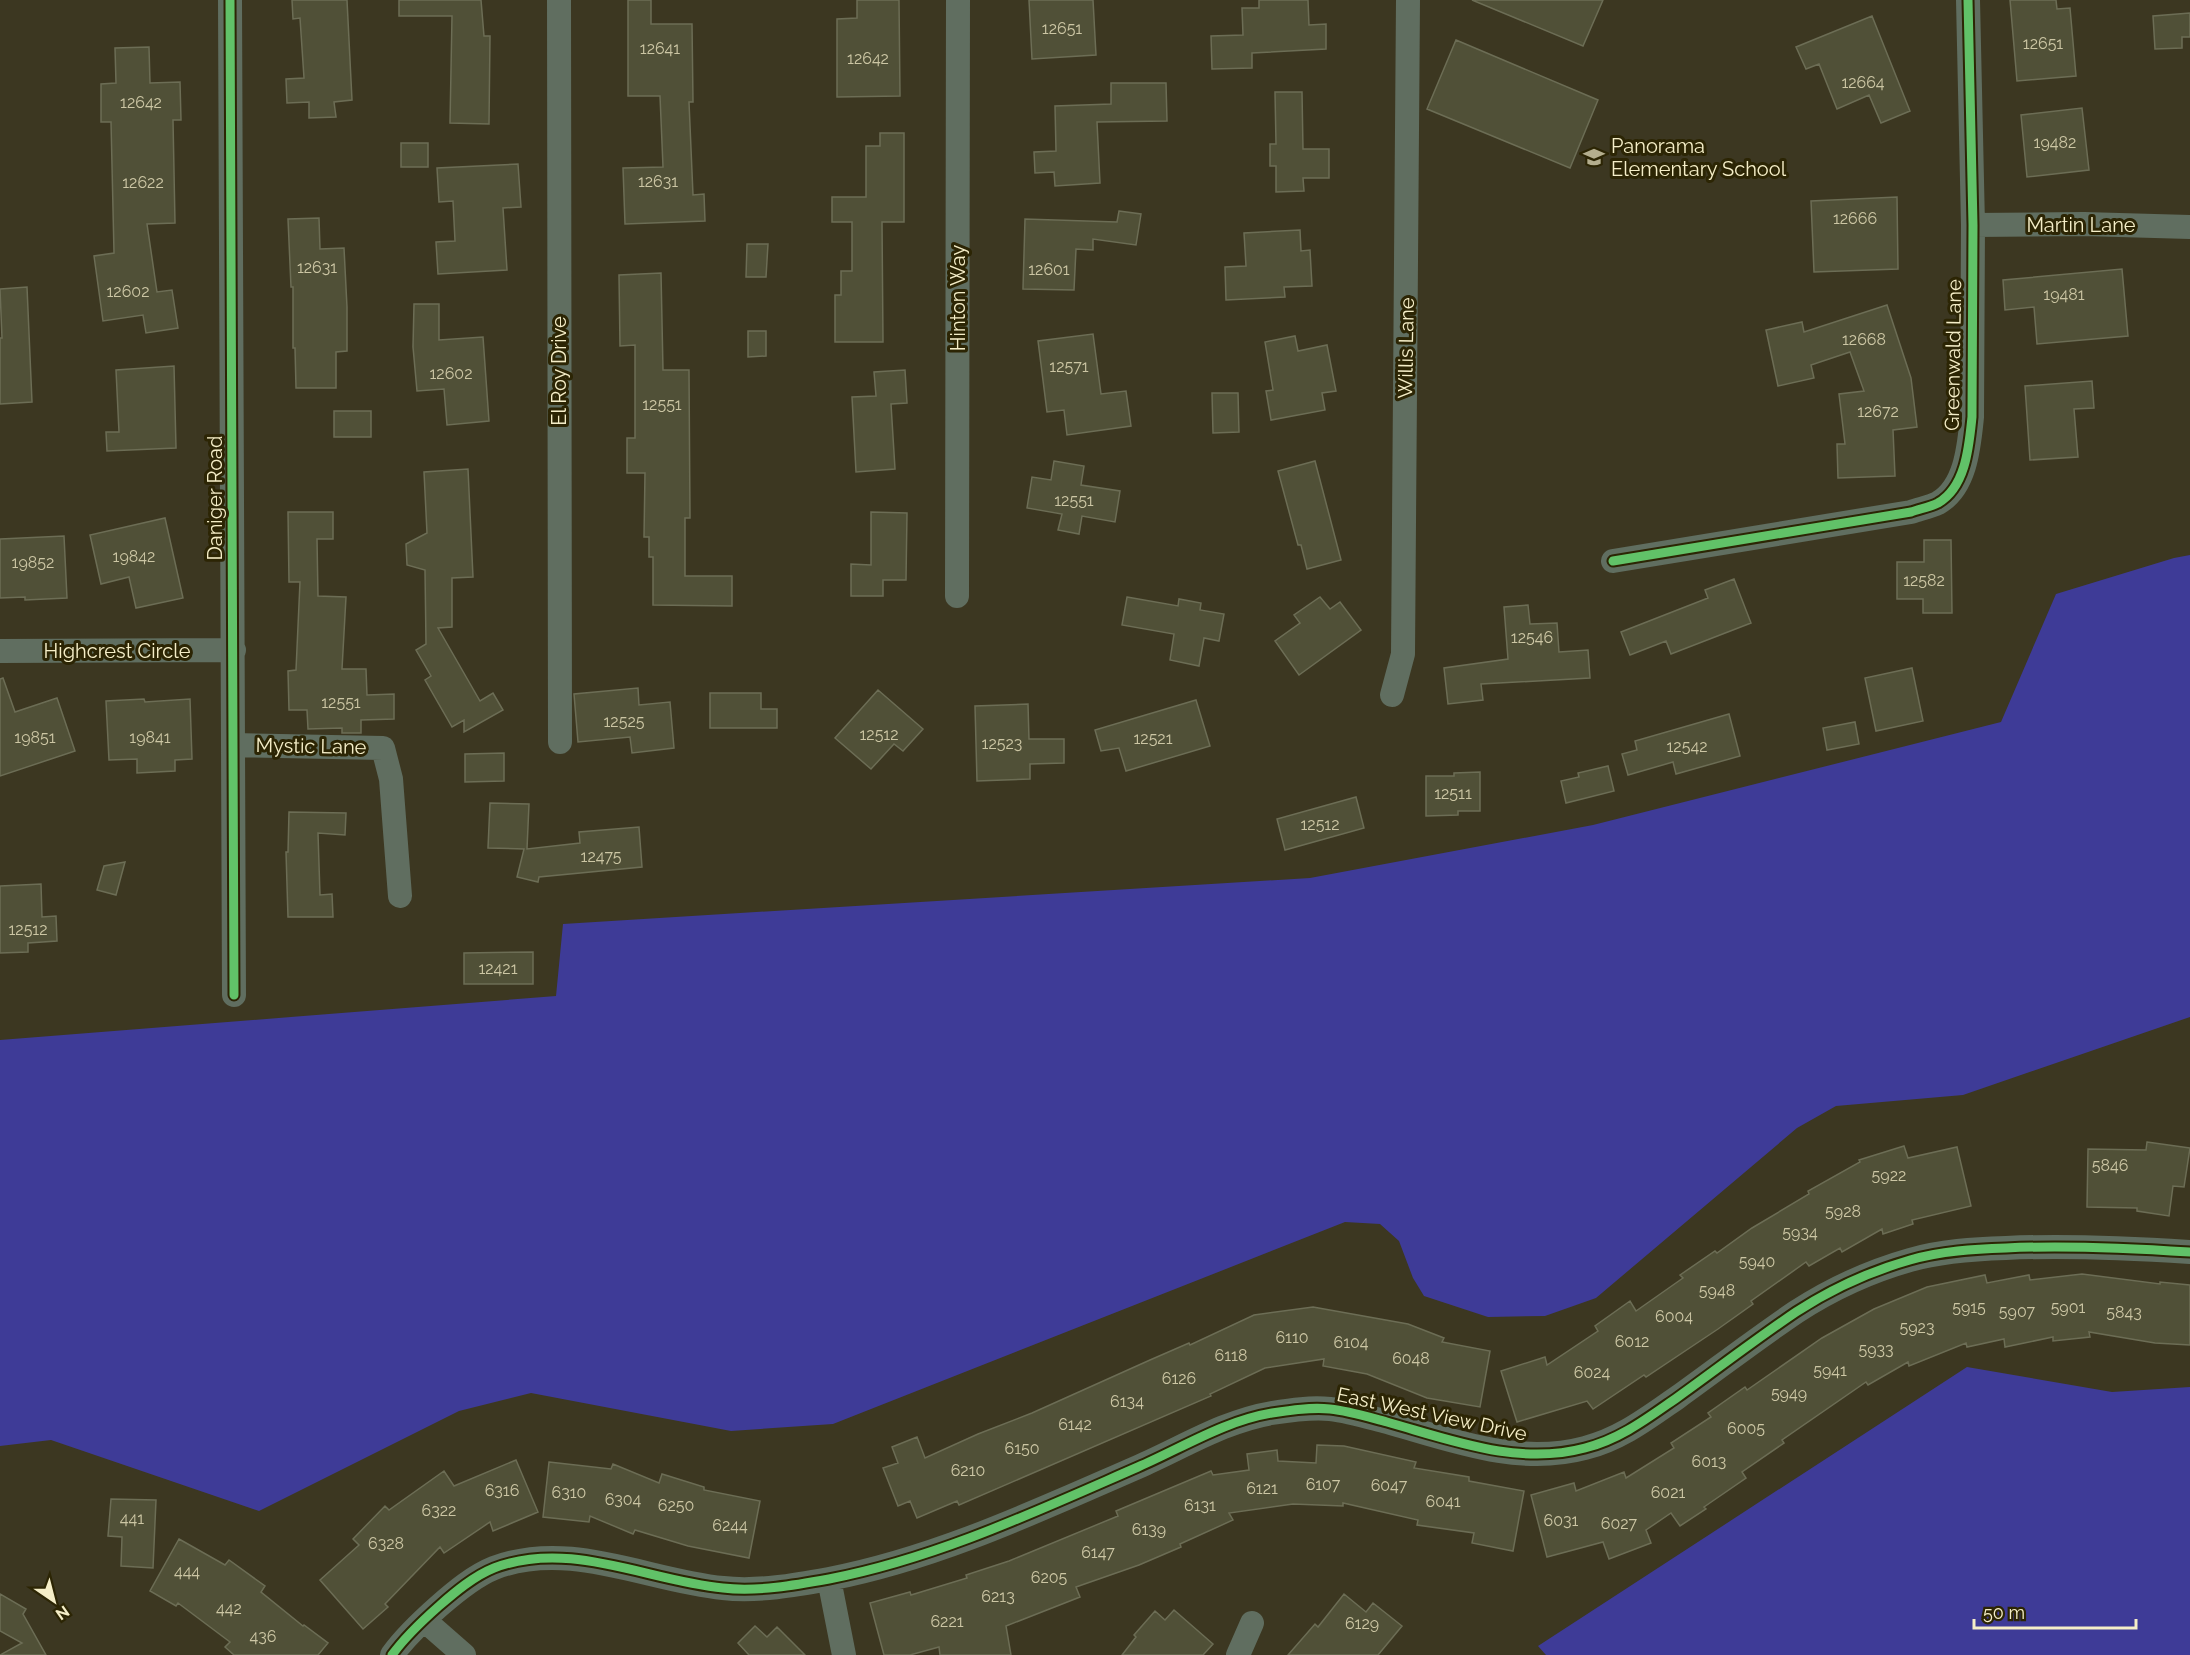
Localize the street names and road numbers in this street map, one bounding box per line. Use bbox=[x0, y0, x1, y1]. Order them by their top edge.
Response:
street label: Martin Lane bbox=[2026, 213, 2136, 237]
street label: Hinton Way bbox=[946, 245, 970, 351]
street label: Greenwald Lane bbox=[1940, 279, 1966, 431]
street label: Willis Lane bbox=[1393, 297, 1419, 399]
street label: El Roy Drive bbox=[547, 316, 571, 426]
street label: Daniger Road bbox=[203, 436, 227, 560]
street label: Highcrest Circle bbox=[44, 639, 191, 663]
street label: Mystic Lane bbox=[255, 733, 367, 759]
street label: East West View Drive bbox=[1335, 1382, 1530, 1446]

